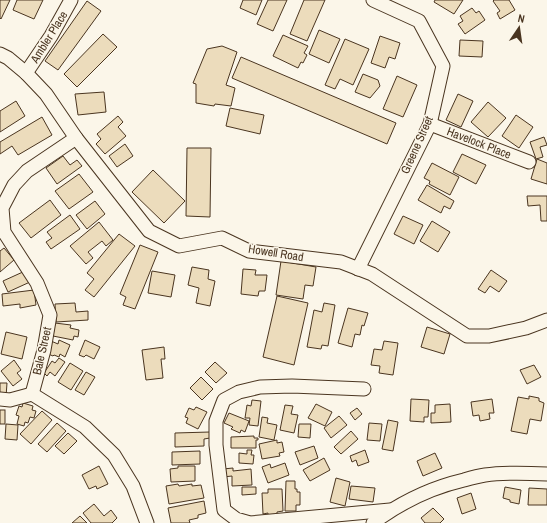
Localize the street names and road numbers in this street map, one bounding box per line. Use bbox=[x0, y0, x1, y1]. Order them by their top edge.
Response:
street label: Ambler Place bbox=[26, 8, 71, 67]
street label: Greene Street bbox=[397, 113, 437, 176]
street label: Havelock Place bbox=[444, 123, 514, 163]
street label: Howell Road bbox=[247, 241, 305, 265]
street label: Bale Street bbox=[29, 325, 55, 377]

